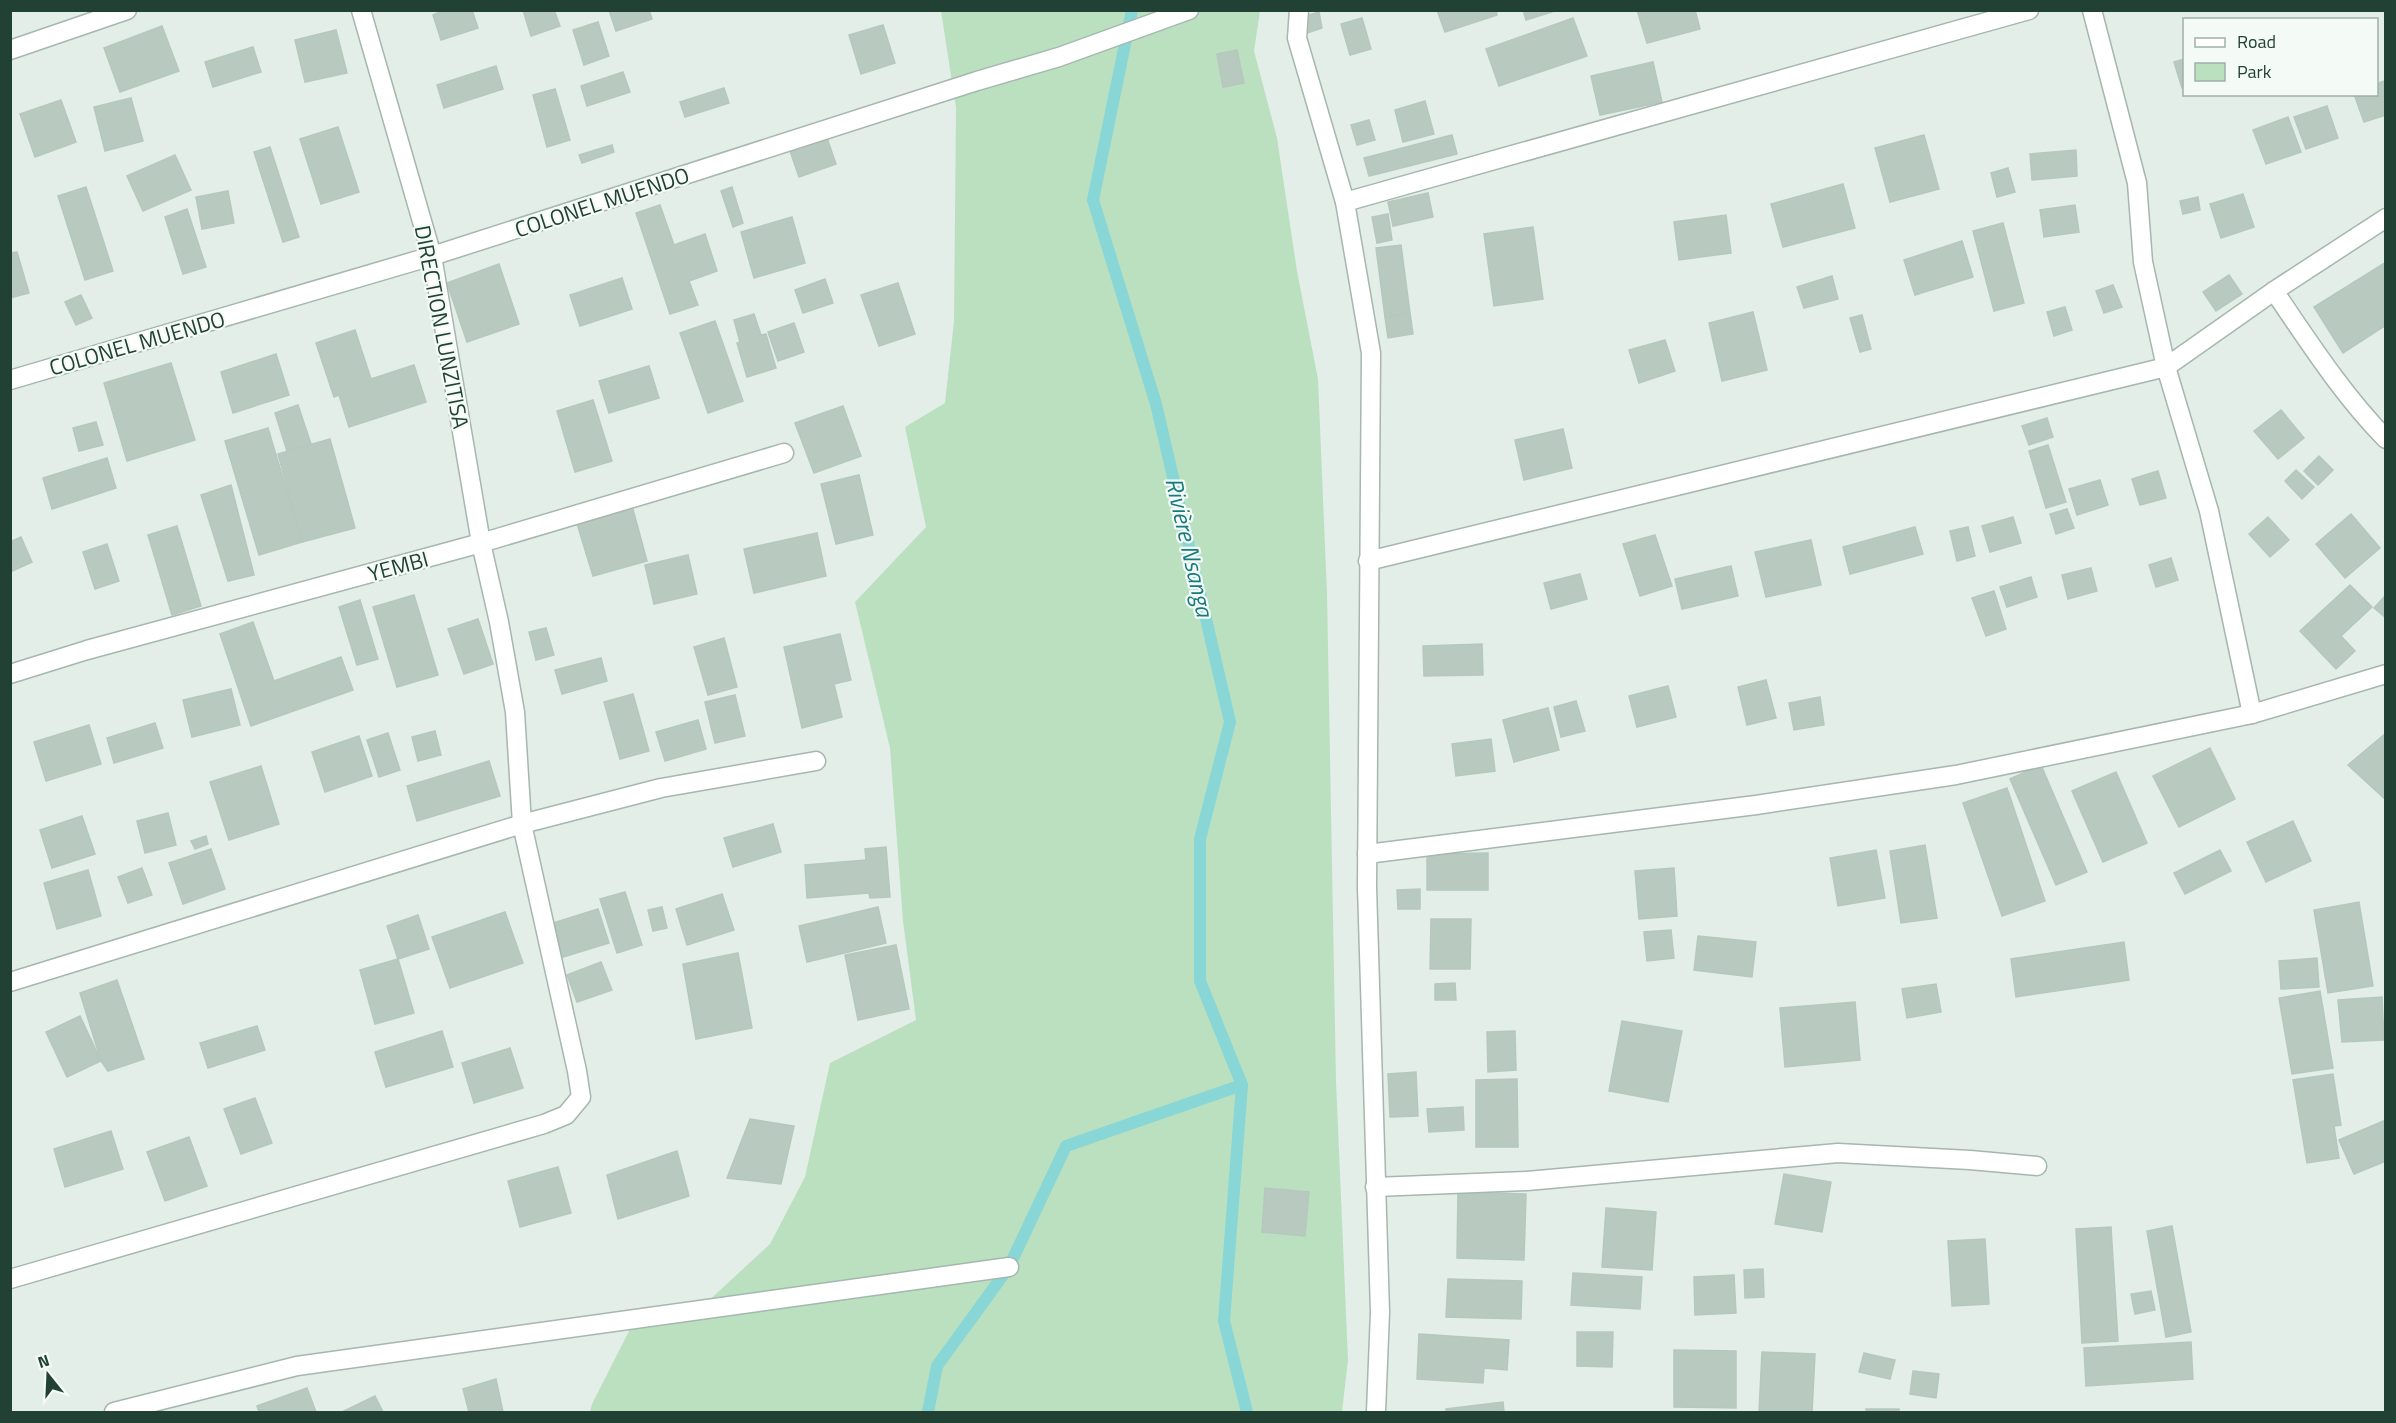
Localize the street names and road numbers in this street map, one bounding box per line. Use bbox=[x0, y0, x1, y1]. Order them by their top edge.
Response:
street label: COLONEL MUENDO bbox=[510, 158, 694, 246]
street label: DIRECTION LUNZITISA bbox=[406, 222, 478, 432]
street label: COLONEL MUENDO bbox=[45, 302, 229, 384]
street label: YEMBI bbox=[364, 542, 432, 590]

